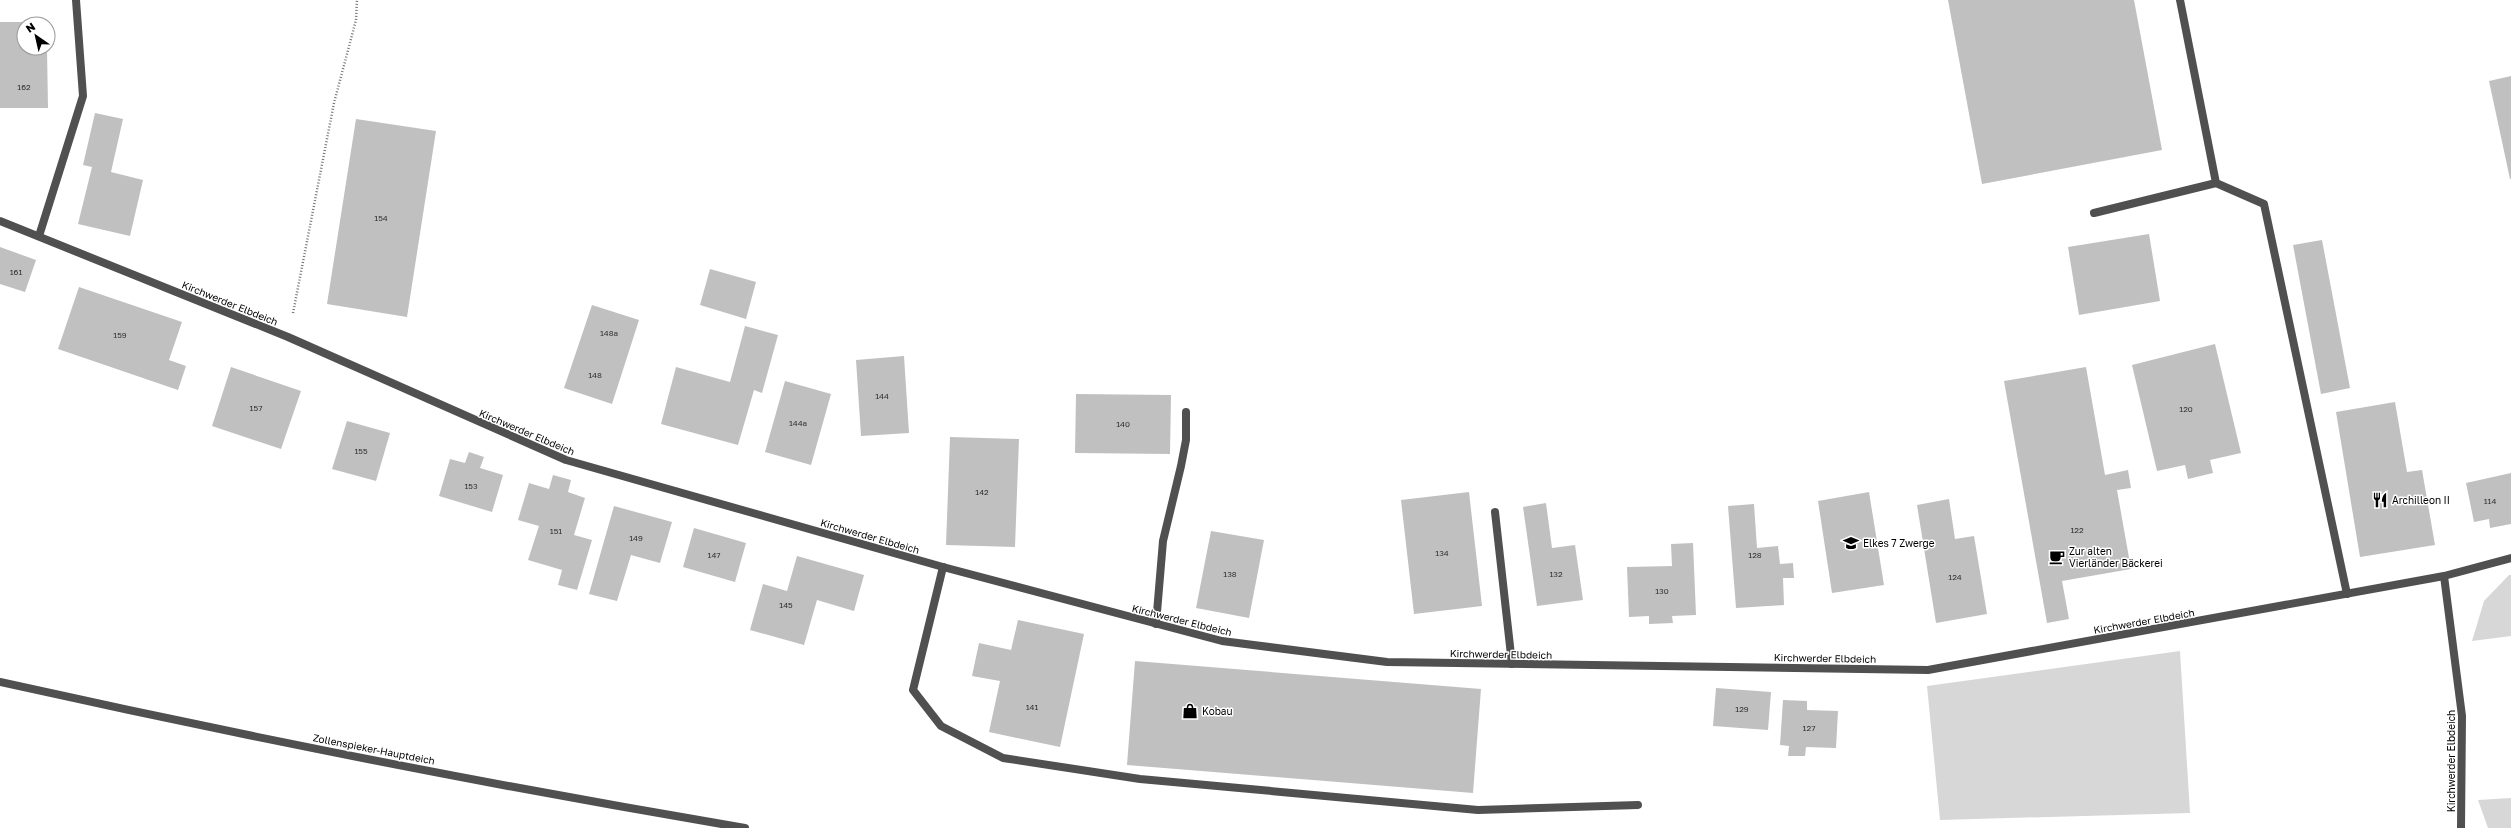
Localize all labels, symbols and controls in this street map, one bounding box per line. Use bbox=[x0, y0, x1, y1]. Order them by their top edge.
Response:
north arrow bbox=[16, 16, 56, 56]
text: N bbox=[23, 20, 37, 35]
house number: 162 bbox=[17, 82, 31, 92]
house number: 154 bbox=[374, 213, 388, 223]
house number: 161 bbox=[10, 267, 22, 277]
street label: Kirchwerder Elbdeich bbox=[180, 278, 280, 328]
house number: 148a bbox=[600, 328, 618, 338]
house number: 159 bbox=[113, 330, 127, 340]
house number: 148 bbox=[588, 370, 602, 380]
house number: 144 bbox=[875, 391, 889, 401]
house number: 157 bbox=[250, 403, 262, 413]
house number: 120 bbox=[2179, 404, 2193, 414]
street label: Kirchwerder Elbdeich bbox=[477, 406, 577, 458]
house number: 144a bbox=[789, 418, 807, 428]
house number: 140 bbox=[1116, 419, 1130, 429]
house number: 155 bbox=[354, 446, 368, 456]
house number: 153 bbox=[464, 481, 478, 491]
house number: 142 bbox=[975, 487, 989, 497]
restaurant icon: Archilleon II bbox=[2371, 491, 2389, 509]
place label: Archilleon II bbox=[2392, 494, 2450, 506]
house number: 114 bbox=[2484, 496, 2496, 506]
street label: Kirchwerder Elbdeich bbox=[819, 516, 921, 556]
house number: 122 bbox=[2070, 525, 2084, 535]
house number: 151 bbox=[550, 526, 562, 536]
house number: 149 bbox=[629, 533, 643, 543]
school or university icon: Elkes 7 Zwerge bbox=[1842, 534, 1860, 552]
place label: Elkes 7 Zwerge bbox=[1863, 537, 1935, 549]
place label: Zur alten Vierländer Bäckerei bbox=[2069, 545, 2163, 569]
house number: 134 bbox=[1435, 548, 1449, 558]
cafe icon: Zur alten Vierländer Bäckerei bbox=[2048, 548, 2066, 566]
house number: 147 bbox=[708, 550, 721, 560]
house number: 128 bbox=[1748, 550, 1762, 560]
house number: 138 bbox=[1223, 569, 1237, 579]
house number: 132 bbox=[1549, 569, 1563, 579]
house number: 124 bbox=[1948, 572, 1962, 582]
house number: 130 bbox=[1655, 586, 1669, 596]
house number: 145 bbox=[779, 600, 793, 610]
street label: Kirchwerder Elbdeich bbox=[1131, 602, 1233, 638]
street label: Kirchwerder Elbdeich bbox=[2092, 606, 2196, 636]
street label: Kirchwerder Elbdeich bbox=[1450, 647, 1552, 661]
street label: Kirchwerder Elbdeich bbox=[1774, 651, 1876, 665]
house number: 141 bbox=[1026, 702, 1038, 712]
shop icon: Kobau bbox=[1181, 702, 1199, 720]
house number: 129 bbox=[1735, 704, 1749, 714]
place label: Kobau bbox=[1202, 705, 1233, 717]
street label: Kirchwerder Elbdeich bbox=[2445, 710, 2457, 812]
house number: 127 bbox=[1803, 723, 1815, 733]
street label: Zollenspieker-Hauptdeich bbox=[312, 731, 436, 767]

